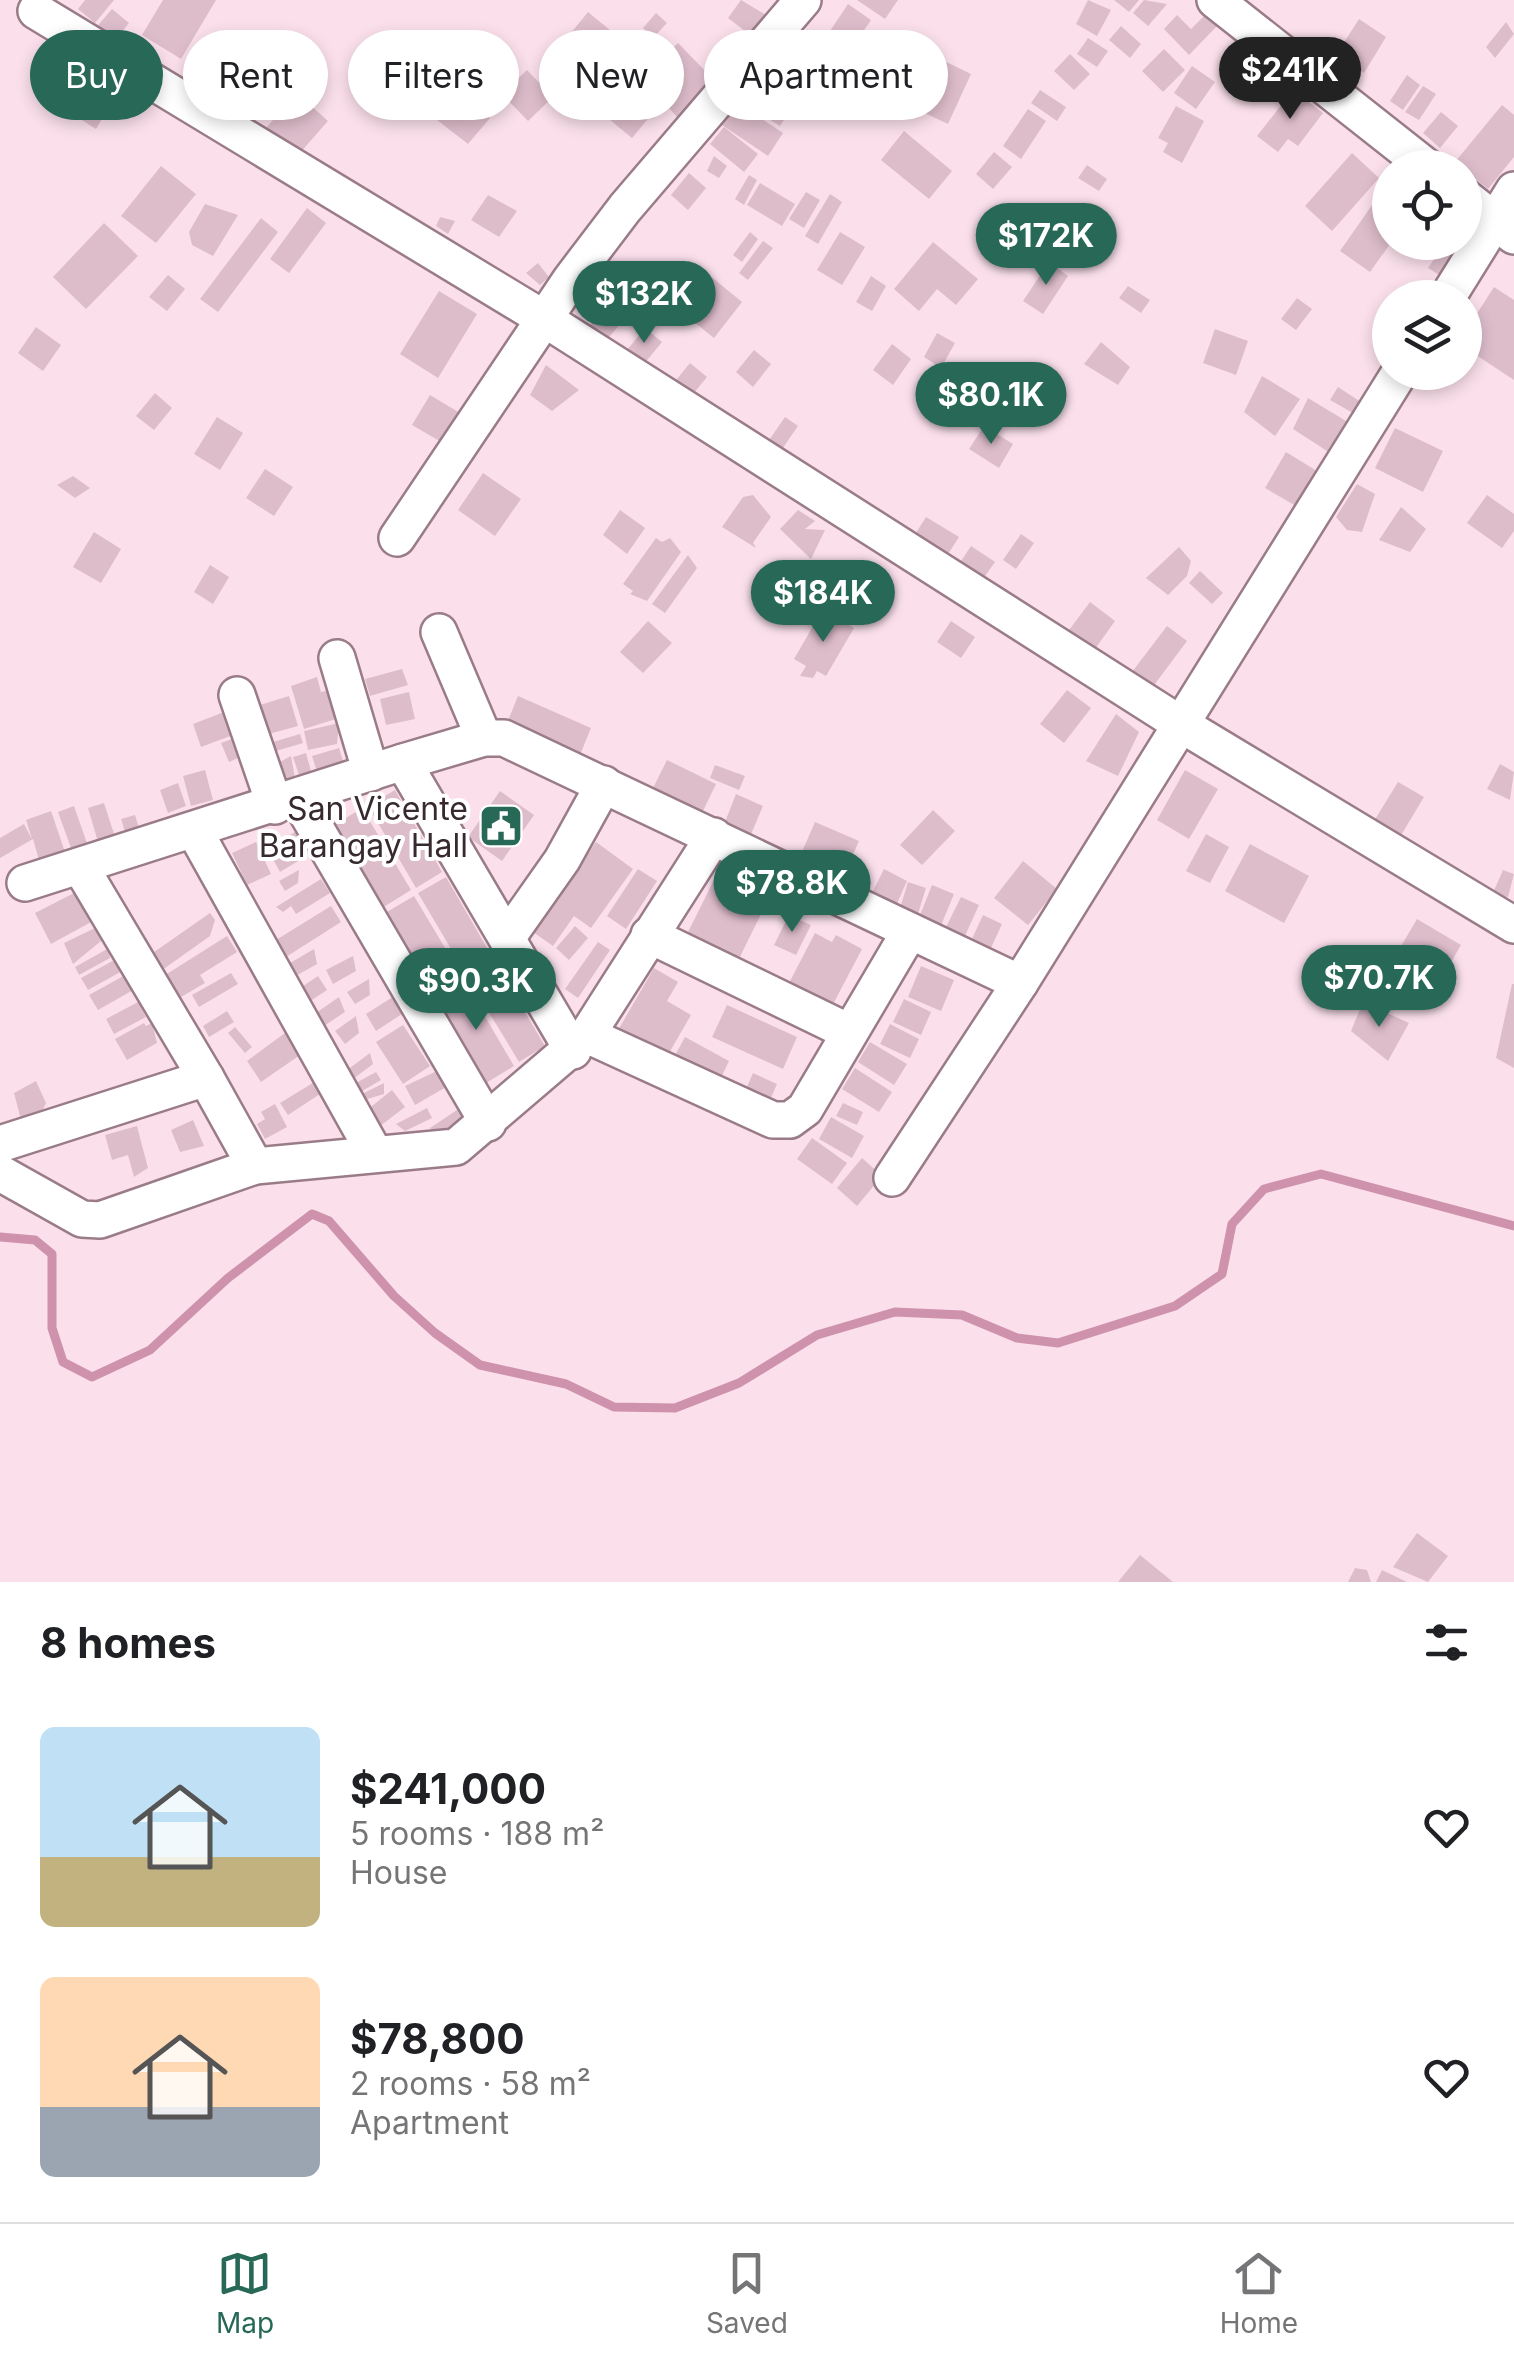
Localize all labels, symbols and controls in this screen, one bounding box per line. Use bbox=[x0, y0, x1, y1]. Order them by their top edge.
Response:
chip: Buy bbox=[30, 30, 163, 120]
chip: Rent bbox=[183, 30, 328, 120]
chip: Filters bbox=[348, 30, 519, 120]
chip: New bbox=[539, 30, 684, 120]
chip: Apartment bbox=[704, 30, 948, 120]
pin: $241K bbox=[1220, 37, 1360, 122]
text: $241K bbox=[1241, 50, 1339, 89]
map controls bbox=[1372, 150, 1482, 390]
button: locate bbox=[1372, 150, 1482, 260]
pin: $172K bbox=[976, 203, 1116, 288]
text: $172K bbox=[998, 216, 1094, 255]
pin: $132K bbox=[574, 261, 714, 346]
text: $132K bbox=[595, 274, 693, 313]
button: layers bbox=[1372, 280, 1482, 390]
pin: $80.1K bbox=[910, 362, 1072, 447]
text: $80.1K bbox=[937, 375, 1045, 414]
pin: $184K bbox=[753, 560, 893, 645]
text: $184K bbox=[773, 573, 873, 612]
place label: San Vicente Barangay Hall bbox=[259, 789, 468, 865]
public building icon: San Vicente Barangay Hall bbox=[478, 803, 524, 849]
pin: $78.8K bbox=[711, 850, 873, 935]
text: $78.8K bbox=[736, 863, 848, 902]
pin: $70.7K bbox=[1298, 945, 1460, 1030]
pin: $90.3K bbox=[395, 948, 557, 1033]
text: $70.7K bbox=[1323, 958, 1435, 997]
text: $90.3K bbox=[418, 961, 534, 1000]
icon: filters bbox=[1419, 1615, 1474, 1670]
text: 8 homes bbox=[40, 1617, 216, 1668]
text: $241,000 bbox=[350, 1763, 546, 1814]
icon: home bbox=[120, 1767, 240, 1887]
icon: heart bbox=[1419, 1800, 1474, 1855]
text: 5 rooms · 188 m² bbox=[350, 1814, 604, 1853]
text: House bbox=[350, 1853, 447, 1892]
text: $78,800 bbox=[350, 2013, 525, 2064]
icon: home bbox=[120, 2017, 240, 2137]
icon: heart bbox=[1419, 2050, 1474, 2105]
text: 2 rooms · 58 m² bbox=[350, 2064, 591, 2103]
text: Apartment bbox=[350, 2103, 509, 2142]
tab: Map bbox=[216, 2246, 274, 2340]
tab: Saved bbox=[706, 2246, 788, 2340]
tab: Home bbox=[1220, 2246, 1298, 2340]

